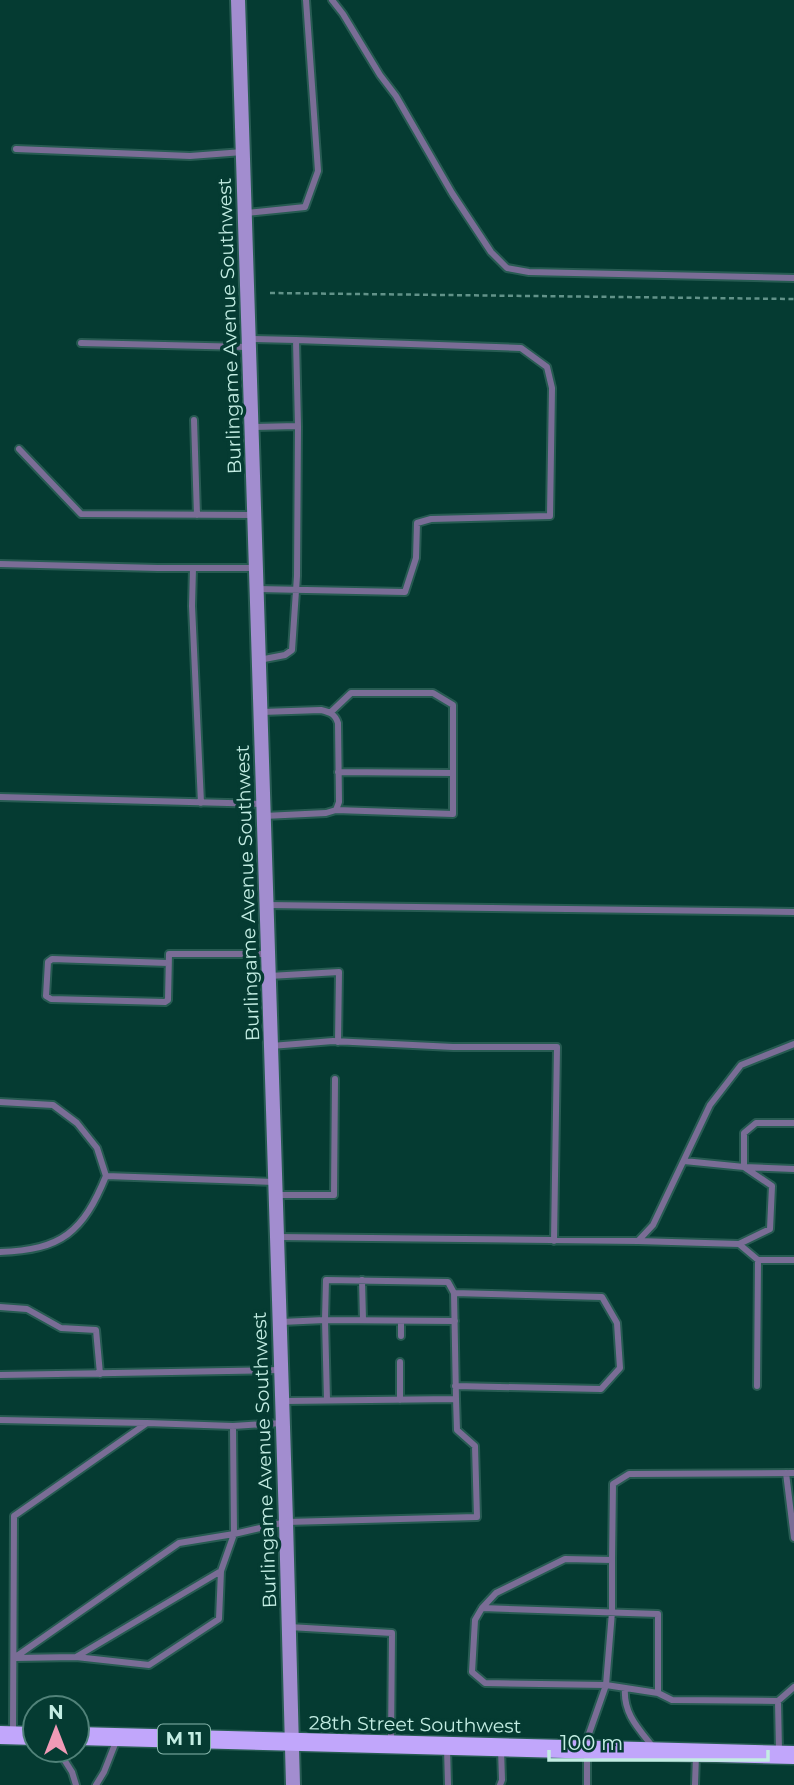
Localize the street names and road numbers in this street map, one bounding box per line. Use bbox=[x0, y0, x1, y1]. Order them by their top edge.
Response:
street label: Burlingame Avenue Southwest bbox=[213, 177, 246, 475]
street label: Burlingame Avenue Southwest bbox=[231, 744, 264, 1042]
street label: Burlingame Avenue Southwest bbox=[248, 1311, 281, 1609]
street label: 28th Street Southwest bbox=[309, 1711, 522, 1738]
road number: M 11 bbox=[158, 1724, 210, 1754]

